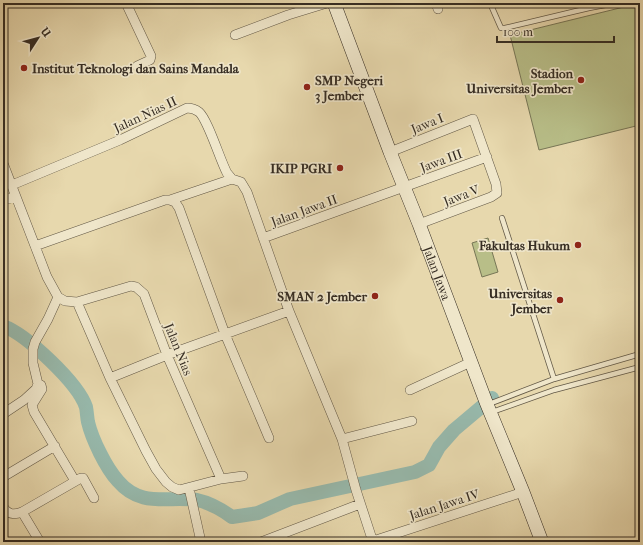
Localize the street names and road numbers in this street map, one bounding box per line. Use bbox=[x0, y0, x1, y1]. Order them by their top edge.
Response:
street label: Jalan Nias II bbox=[110, 93, 179, 136]
street label: Jawa I bbox=[408, 110, 446, 137]
street label: Jawa III bbox=[417, 146, 464, 175]
street label: Jawa V bbox=[440, 182, 482, 209]
street label: Jalan Jawa II bbox=[268, 192, 339, 230]
street label: Jalan Jawa bbox=[420, 243, 454, 303]
street label: Jalan Nias bbox=[161, 320, 196, 378]
street label: Jalan Jawa IV bbox=[406, 486, 482, 523]

